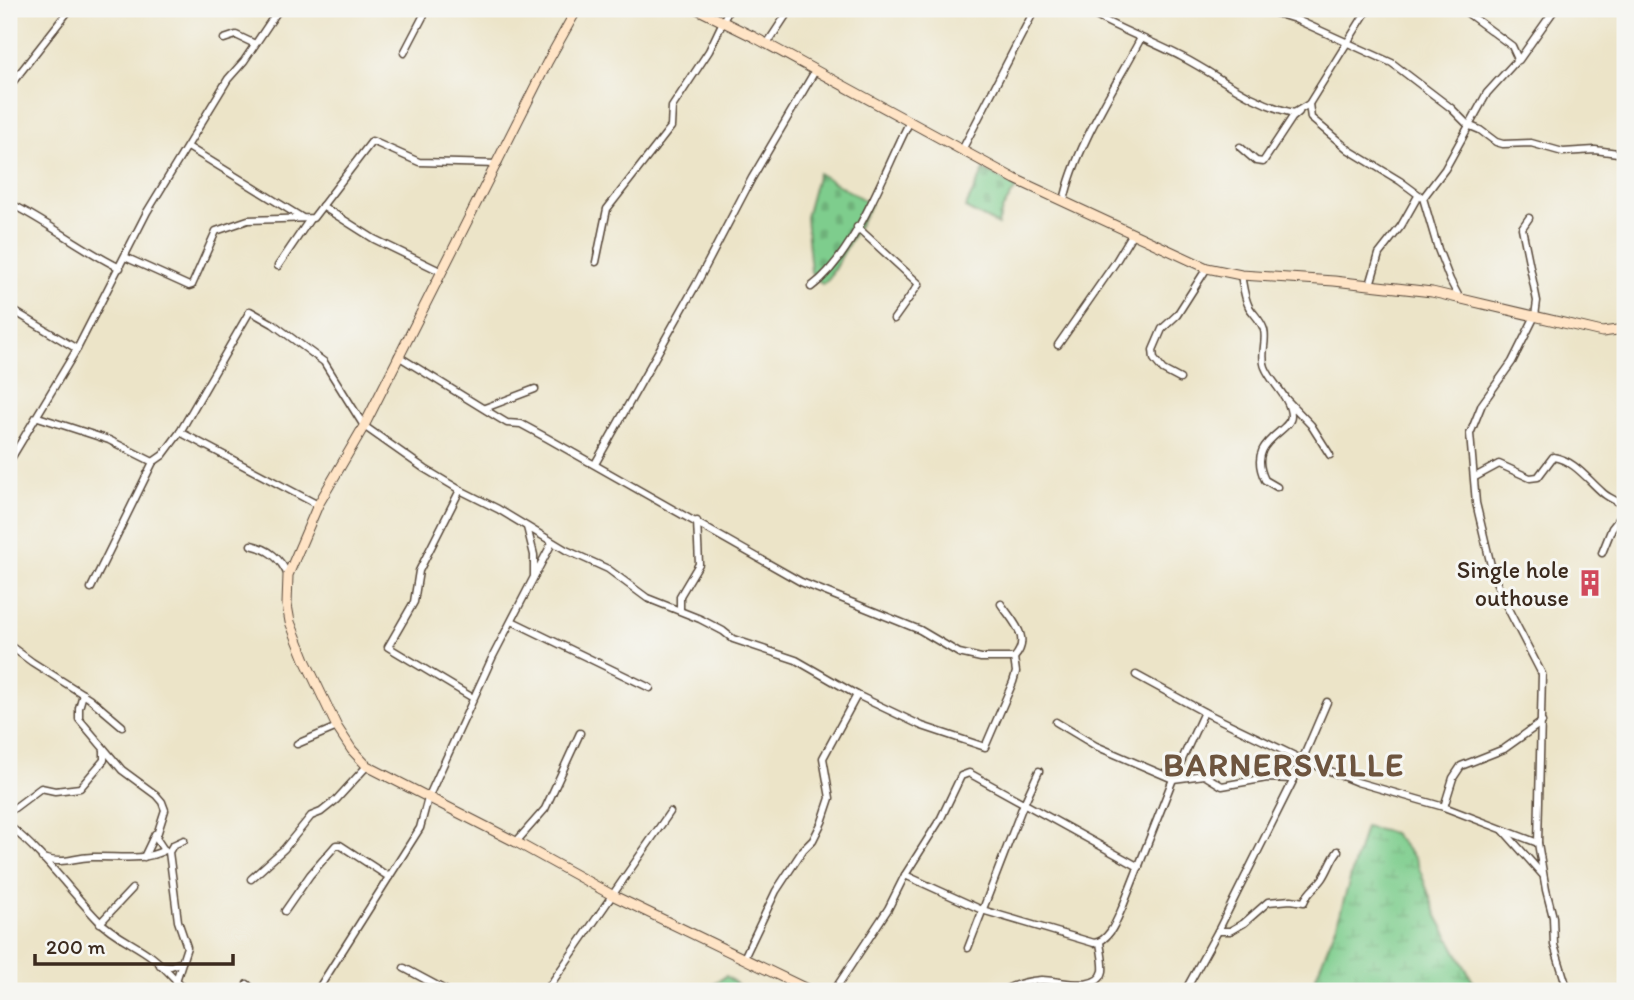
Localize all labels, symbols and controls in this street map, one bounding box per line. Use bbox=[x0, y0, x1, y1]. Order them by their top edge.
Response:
place label: Single hole outhouse bbox=[1457, 555, 1569, 612]
building icon: Single hole outhouse bbox=[1575, 568, 1605, 598]
district label: BARNERSVILLE bbox=[1163, 746, 1405, 784]
scale bar bbox=[35, 923, 233, 967]
text: 200 m bbox=[46, 934, 106, 959]

